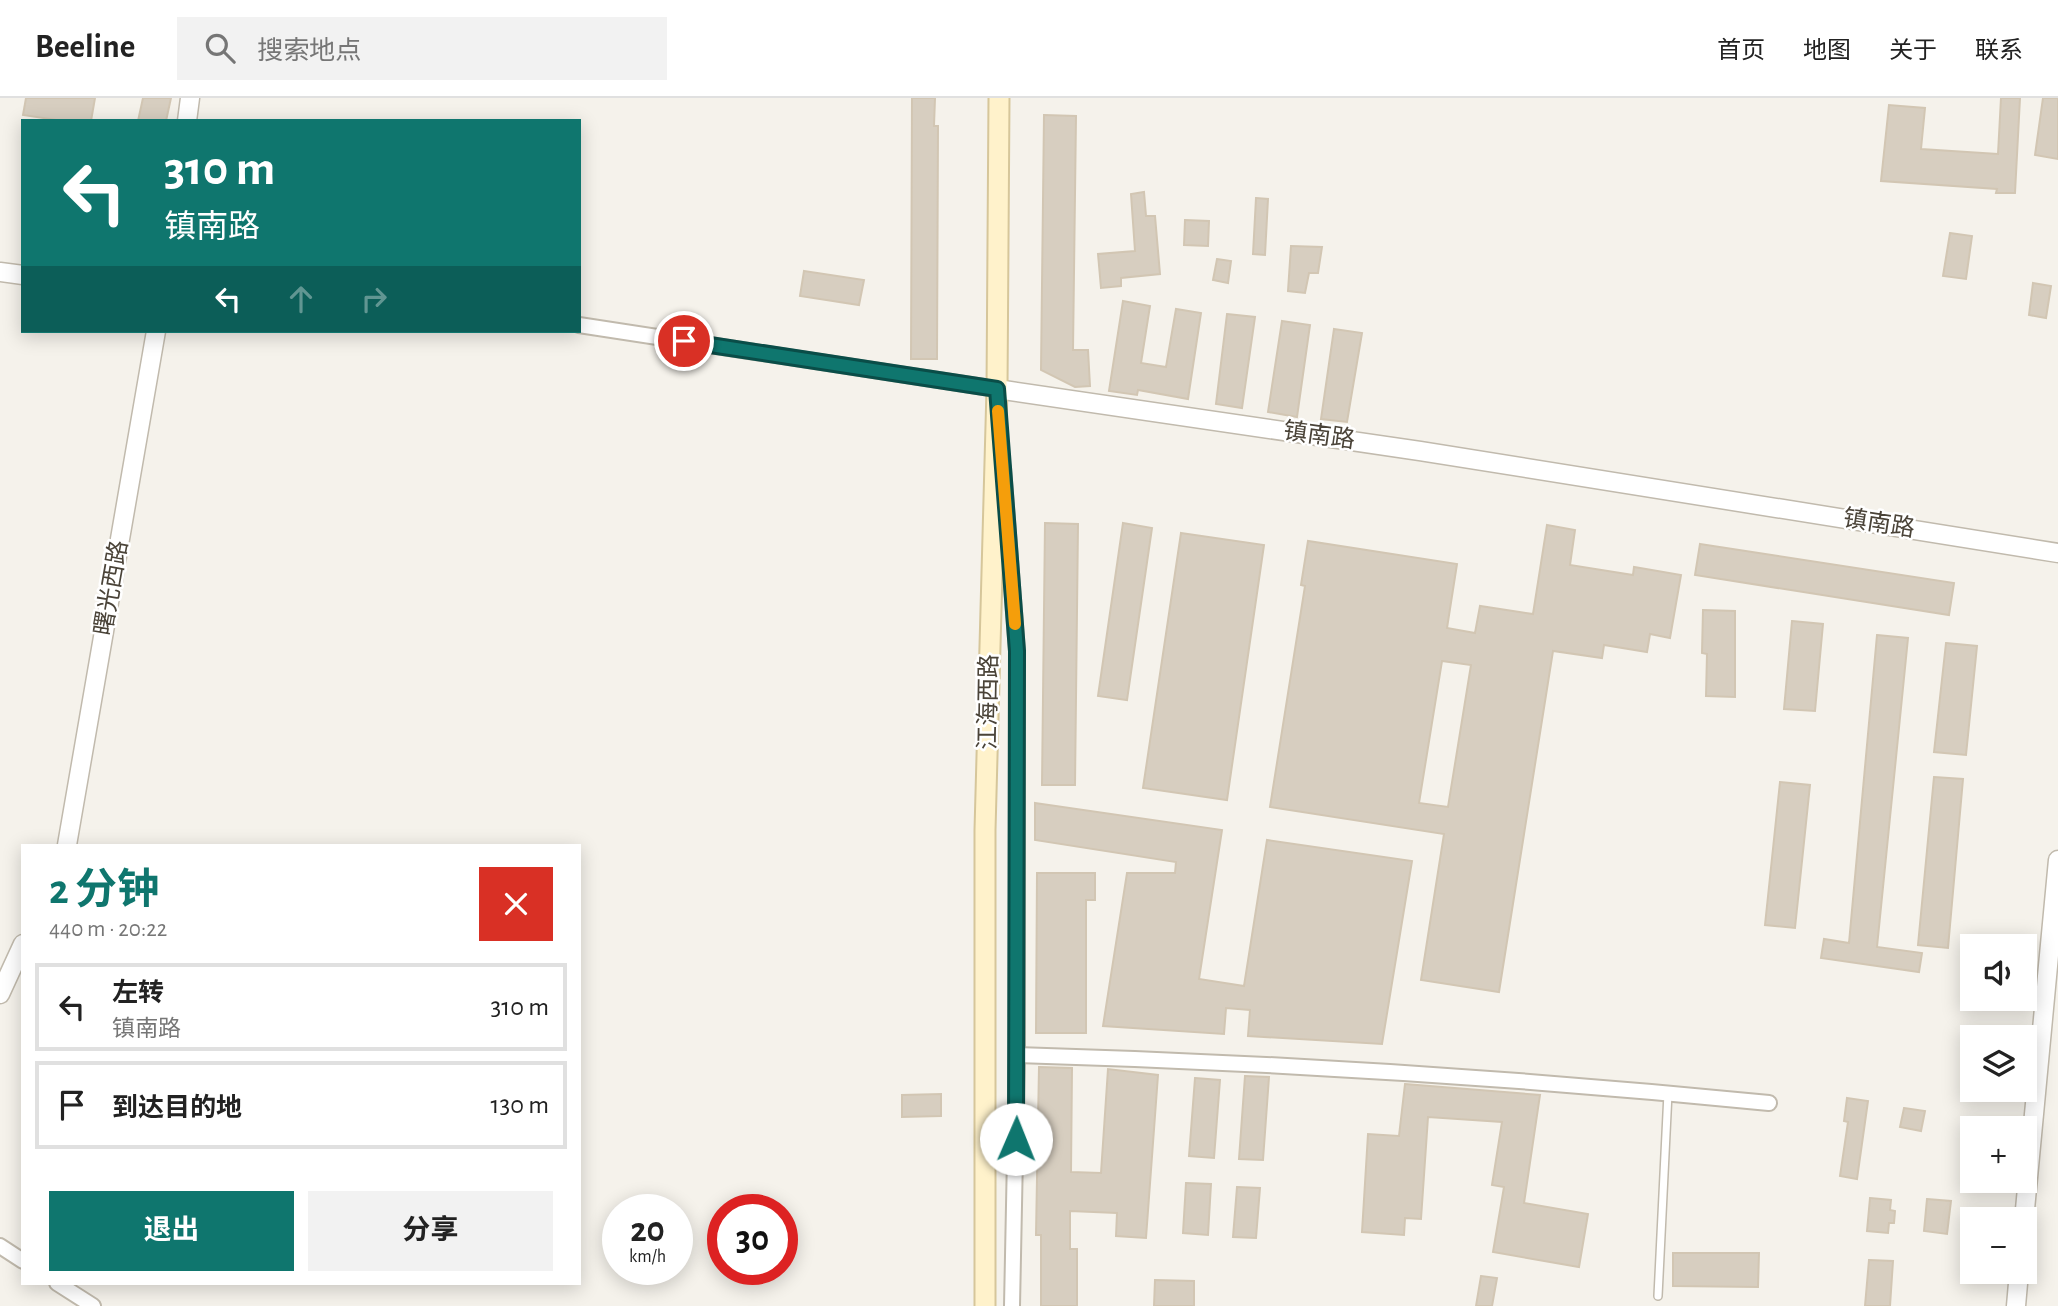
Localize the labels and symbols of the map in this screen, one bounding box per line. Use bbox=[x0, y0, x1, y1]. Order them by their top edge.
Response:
pin bbox=[654, 311, 714, 371]
street label: 镇南路 bbox=[1282, 417, 1357, 453]
street label: 镇南路 bbox=[1842, 505, 1917, 541]
street label: 曙光西路 bbox=[90, 538, 132, 637]
street label: 江海西路 bbox=[974, 654, 1002, 750]
position arrow bbox=[979, 1102, 1053, 1176]
speed limit sign: 30 bbox=[707, 1194, 798, 1285]

